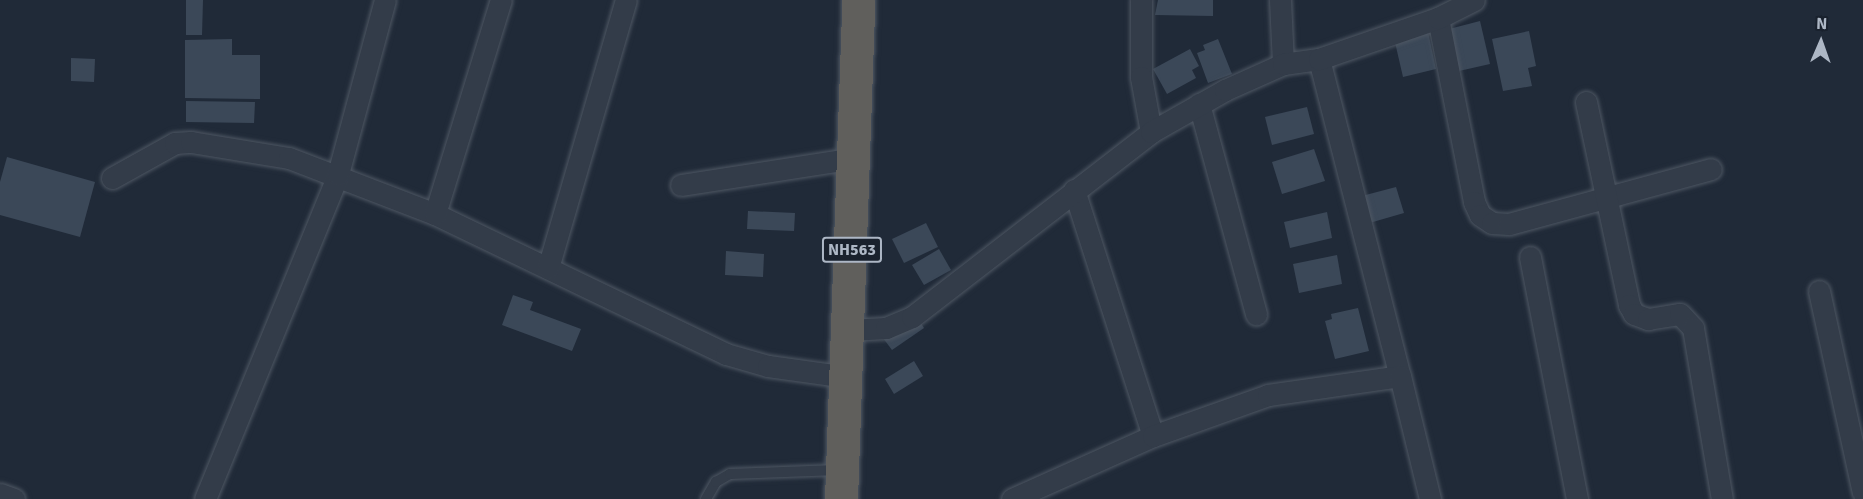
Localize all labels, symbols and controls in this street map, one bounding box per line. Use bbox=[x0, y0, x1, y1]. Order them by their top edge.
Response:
north arrow bbox=[1791, 12, 1851, 72]
text: N bbox=[1816, 14, 1828, 34]
road number: NH563 bbox=[820, 237, 884, 263]

